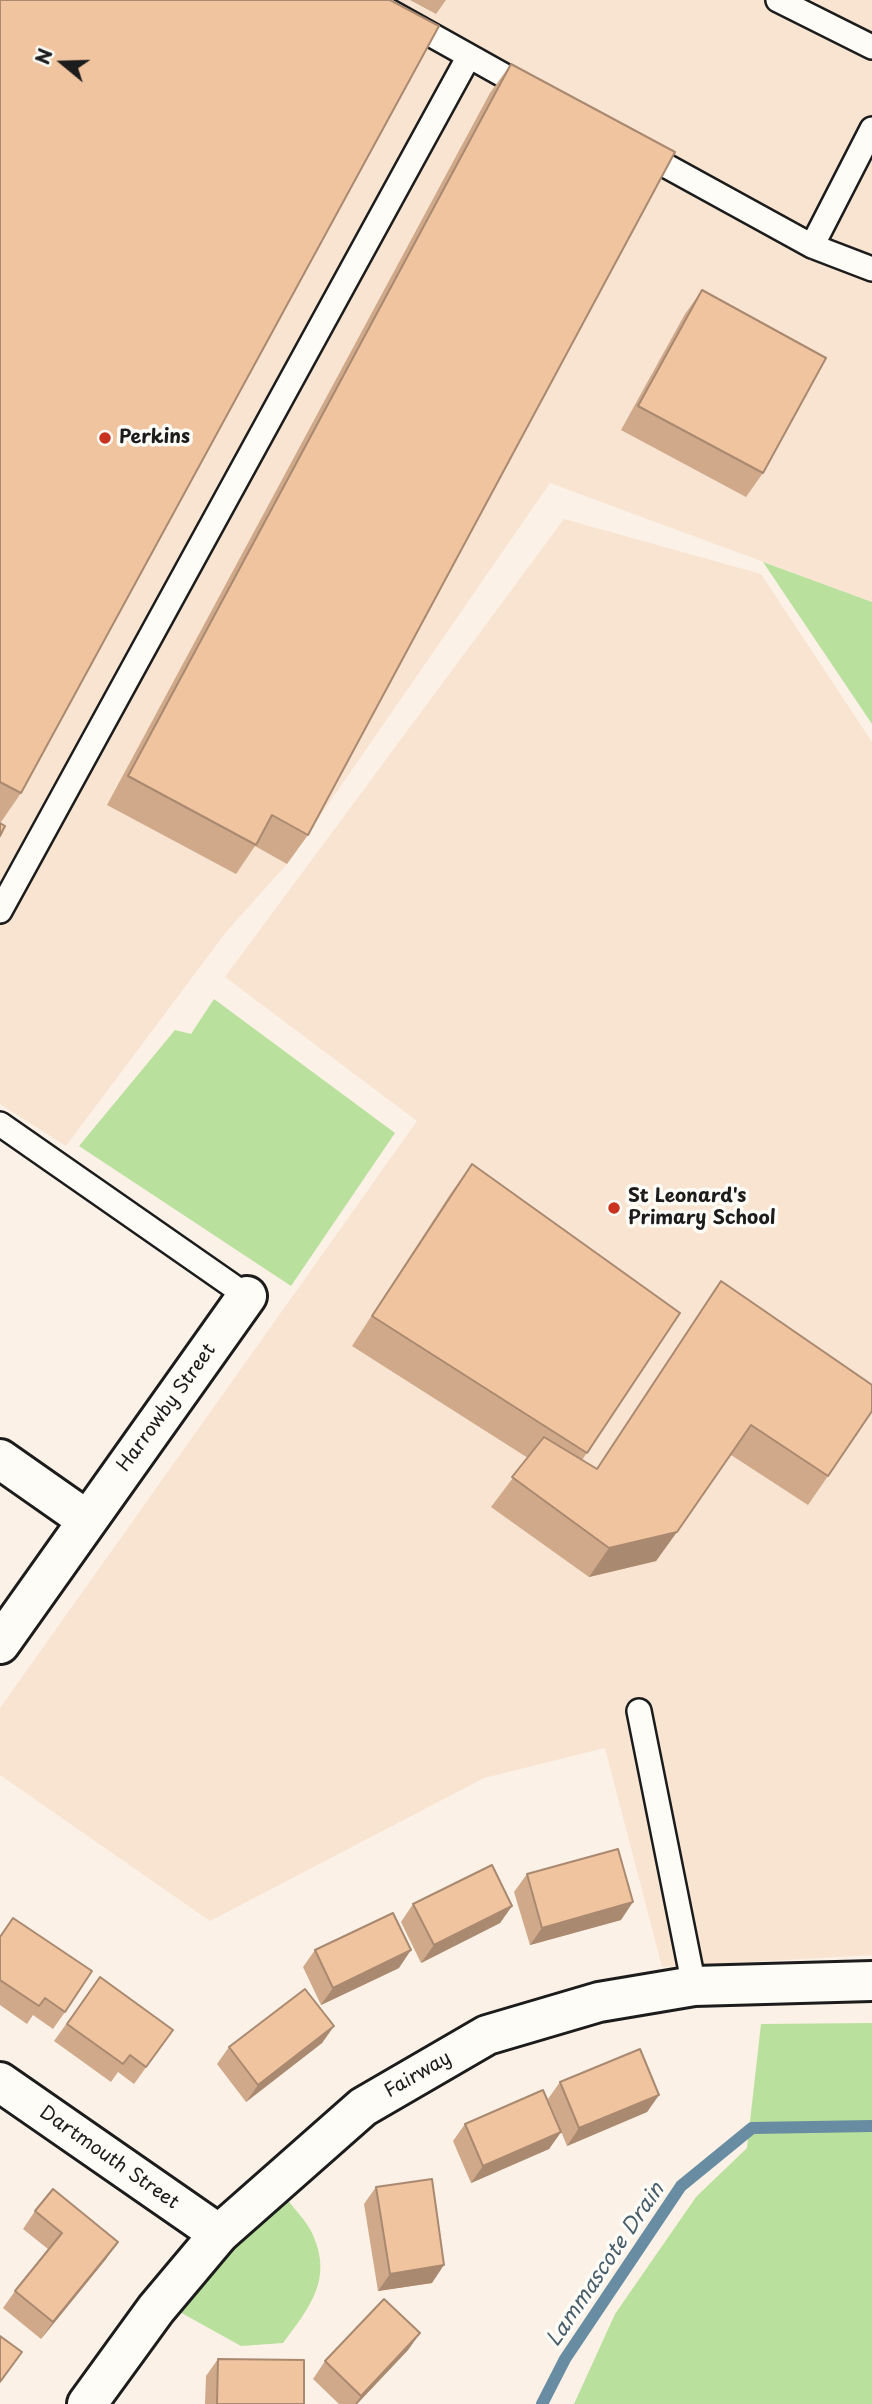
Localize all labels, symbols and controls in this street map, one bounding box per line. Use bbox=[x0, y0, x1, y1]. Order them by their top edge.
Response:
north arrow bbox=[28, 28, 98, 98]
text: N bbox=[27, 44, 59, 68]
place label: Perkins bbox=[119, 427, 190, 449]
marker: Perkins bbox=[97, 430, 113, 446]
place label: St Leonard's Primary School bbox=[628, 1186, 776, 1230]
marker: St Leonard's Primary School bbox=[606, 1200, 622, 1216]
street label: Harrowby Street bbox=[113, 1340, 221, 1476]
street label: Fairway bbox=[381, 2047, 455, 2103]
street label: Dartmouth Street bbox=[35, 2101, 183, 2215]
water label: Lammascote Drain bbox=[542, 2178, 670, 2352]

